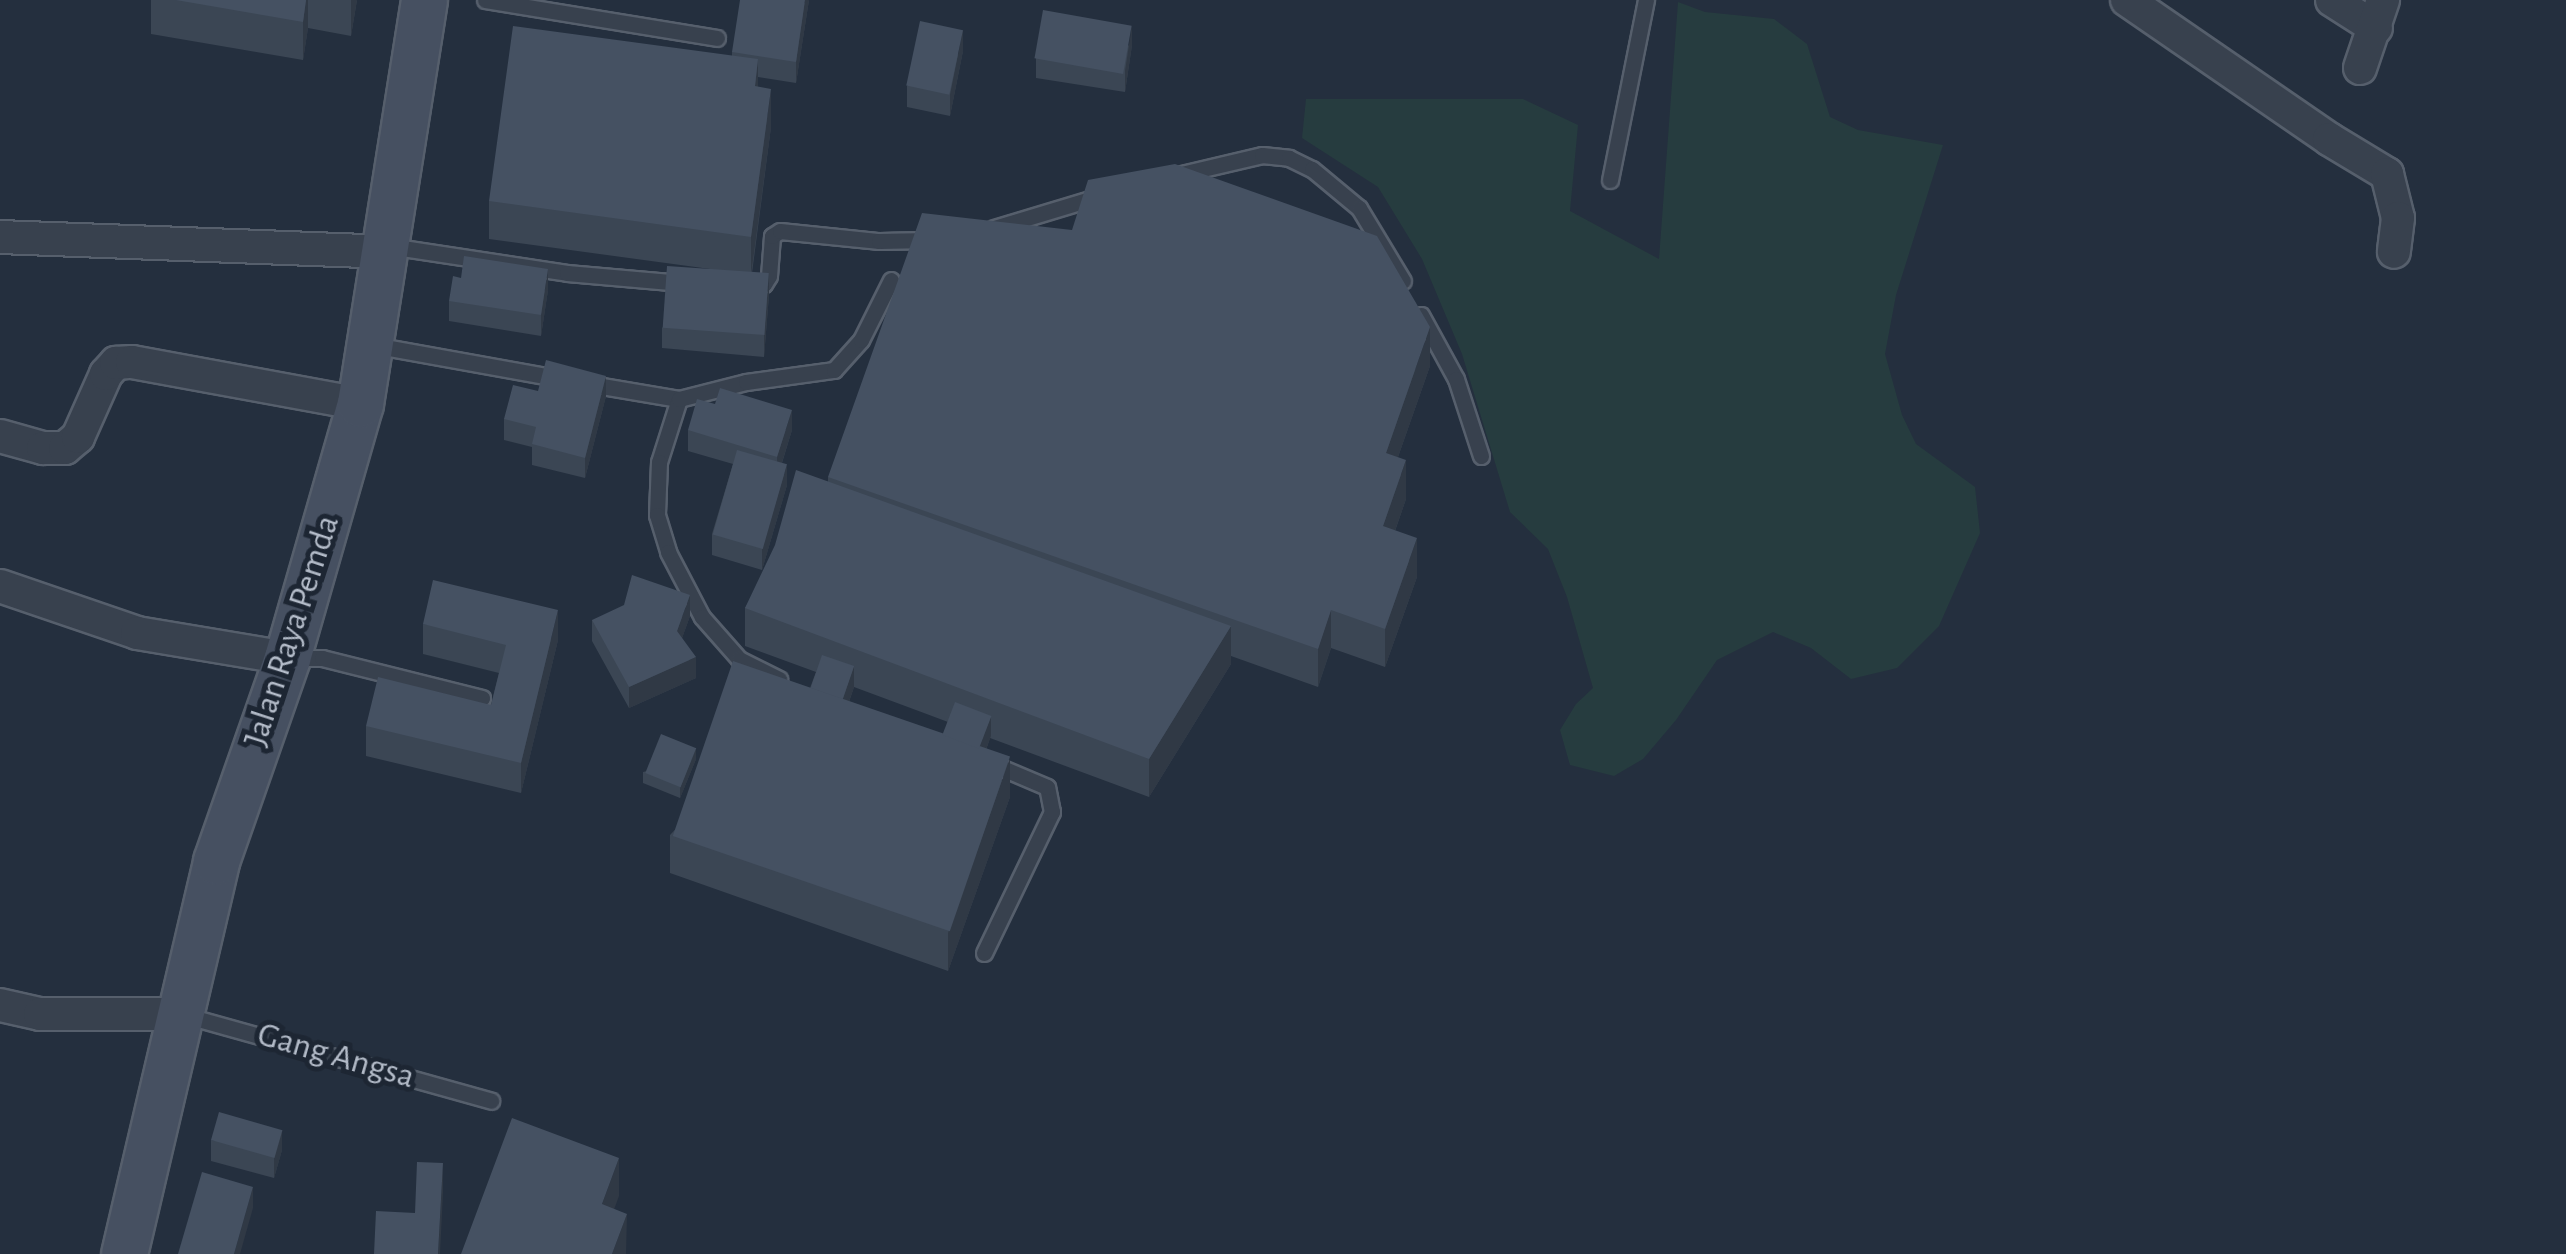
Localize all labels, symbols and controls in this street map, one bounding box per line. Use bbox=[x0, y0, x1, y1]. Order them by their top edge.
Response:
street label: Jalan Raya Pemda bbox=[235, 510, 349, 752]
street label: Gang Angsa bbox=[253, 1014, 419, 1098]

